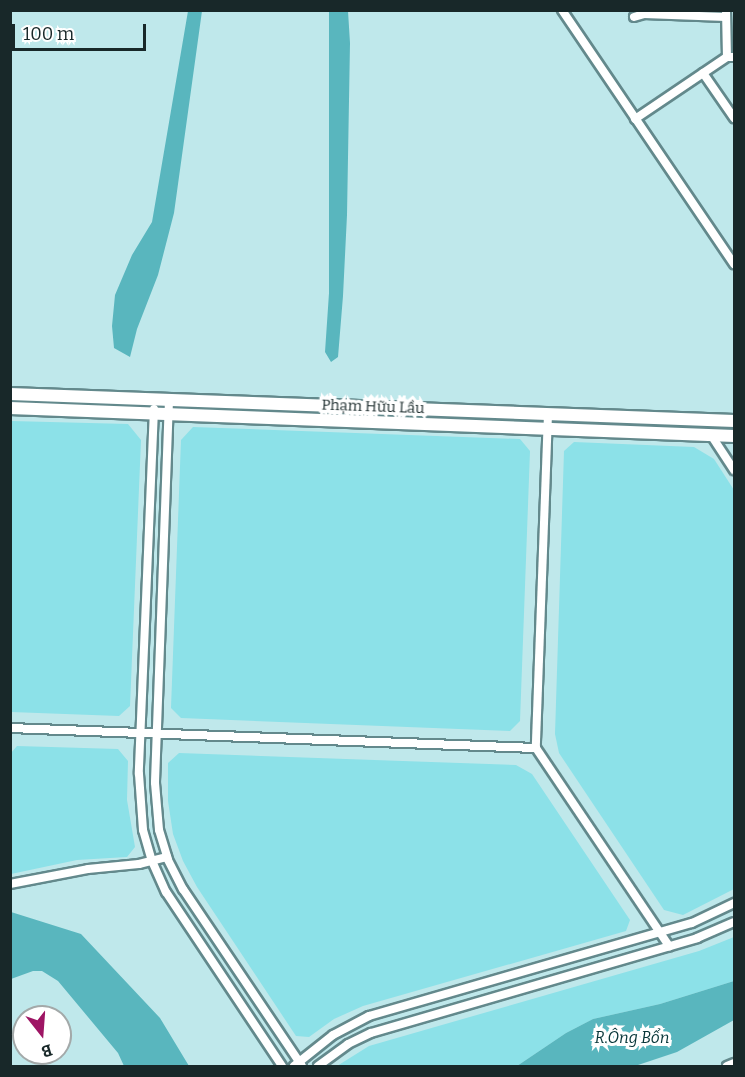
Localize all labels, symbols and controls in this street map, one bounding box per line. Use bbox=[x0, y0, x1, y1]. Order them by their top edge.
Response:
scale bar bbox=[15, 12, 148, 50]
text: 100 m bbox=[23, 23, 74, 45]
street label: Phạm Hữu Lầu bbox=[321, 396, 425, 418]
north arrow bbox=[12, 1005, 72, 1065]
water label: R.Ông Bổn bbox=[595, 1028, 669, 1048]
text: B bbox=[39, 1040, 55, 1061]

